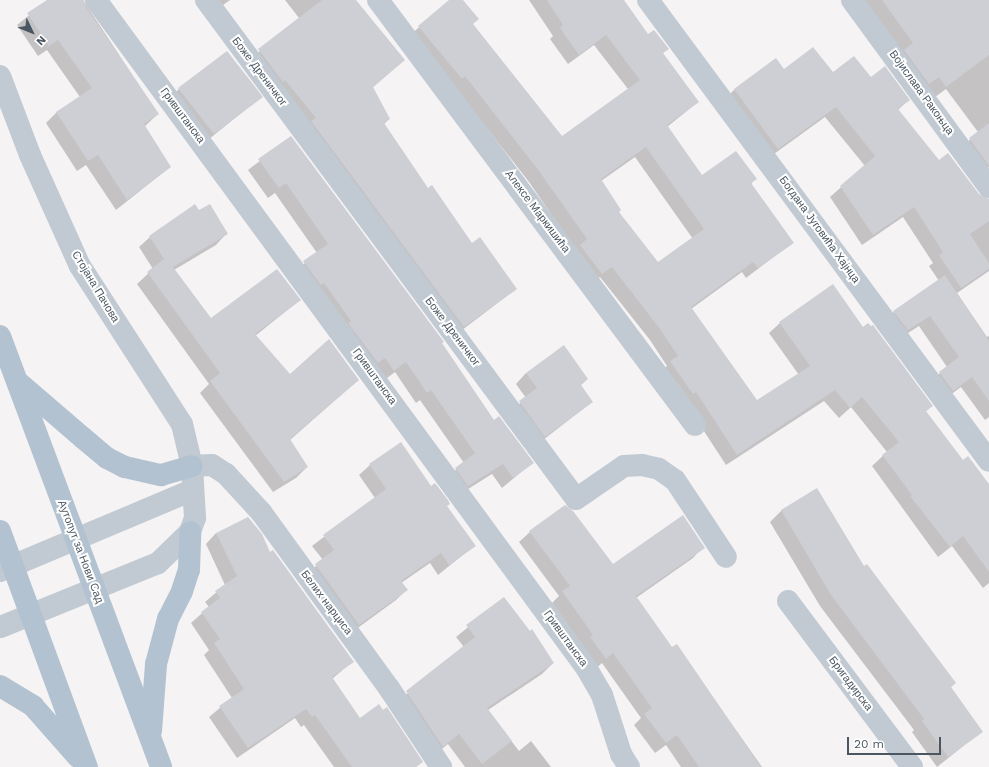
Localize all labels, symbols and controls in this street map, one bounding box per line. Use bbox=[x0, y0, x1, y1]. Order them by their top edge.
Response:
north arrow bbox=[12, 12, 52, 52]
text: N bbox=[34, 33, 49, 48]
street label: Боже Дреничког bbox=[229, 35, 289, 109]
street label: Војислава Ракоњца bbox=[886, 48, 956, 138]
street label: Гривштанска bbox=[157, 86, 207, 146]
street label: Алексе Маркишића bbox=[502, 168, 572, 256]
street label: Богдана Југовића Хајнца bbox=[776, 174, 862, 286]
street label: Стојана Пачова bbox=[68, 249, 122, 325]
street label: Боже Дреничког bbox=[422, 295, 482, 369]
street label: Гривштанска bbox=[349, 346, 399, 408]
street label: Аутопут за Нови Сад bbox=[54, 499, 106, 605]
street label: Белих нарциса bbox=[298, 568, 354, 638]
street label: Гривштанска bbox=[540, 608, 590, 670]
street label: Бригадирска bbox=[825, 654, 875, 714]
scale bar bbox=[849, 729, 943, 755]
text: 20 m bbox=[854, 737, 884, 751]

